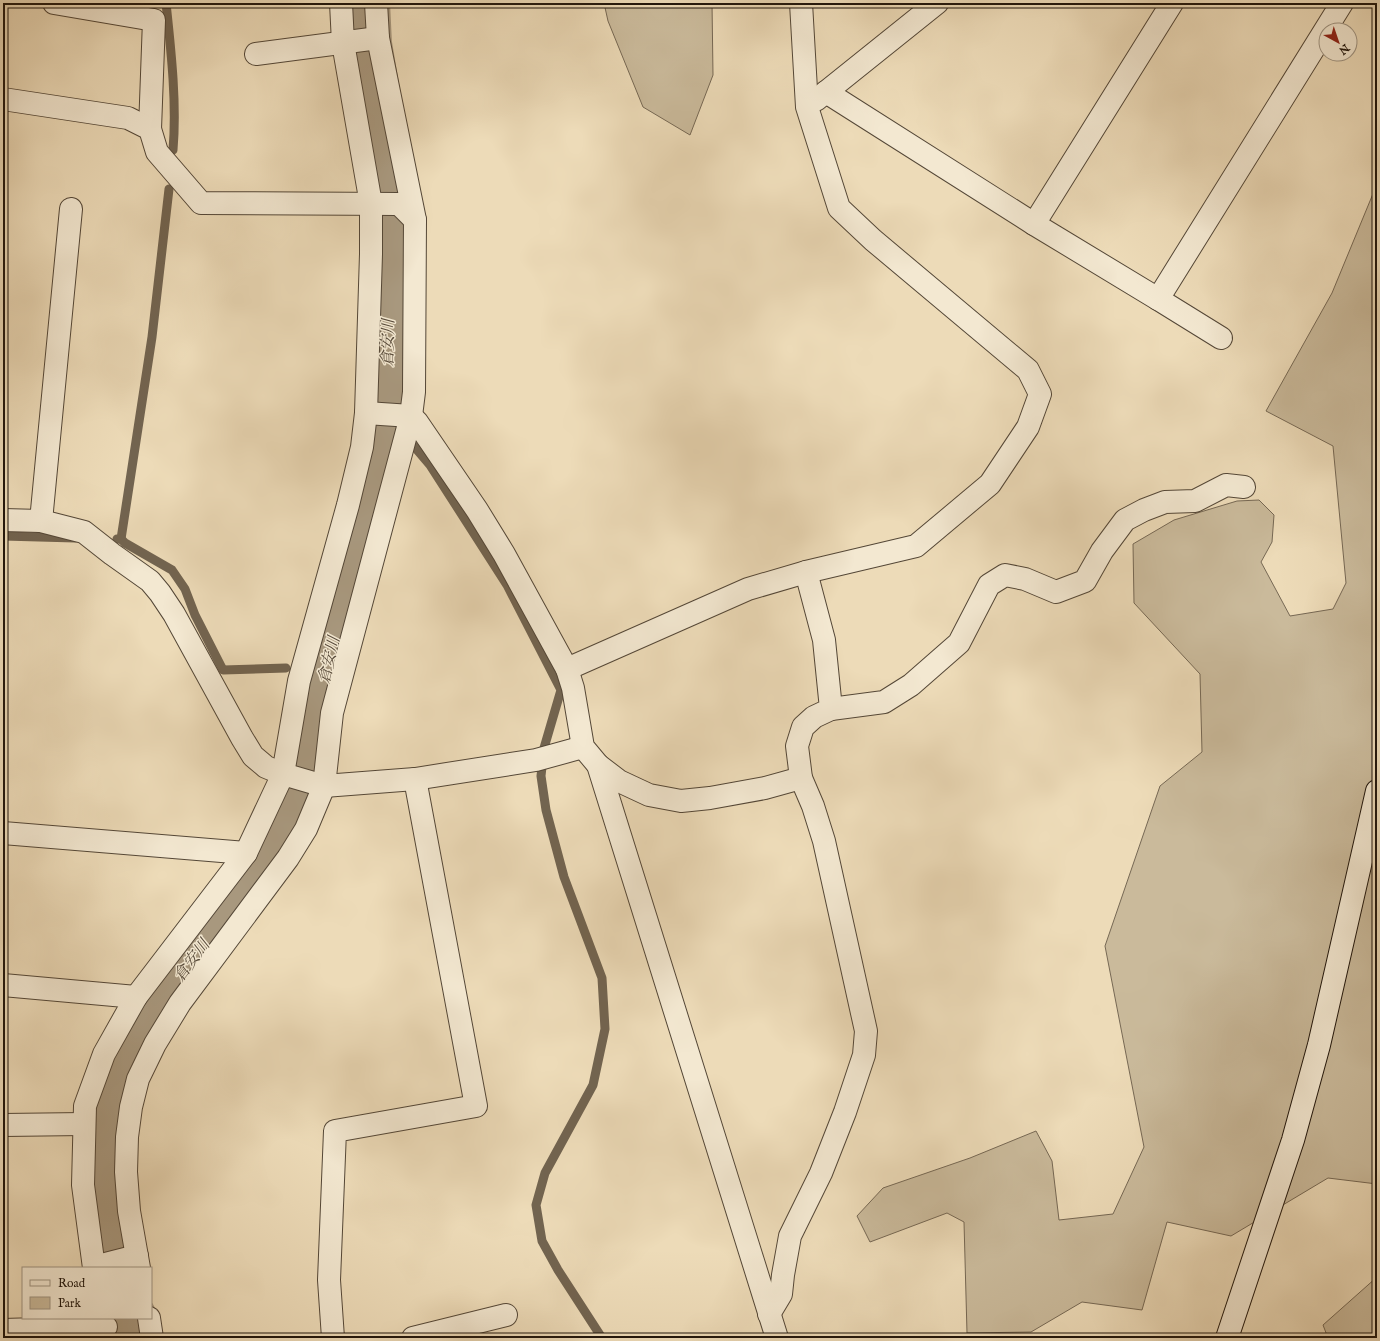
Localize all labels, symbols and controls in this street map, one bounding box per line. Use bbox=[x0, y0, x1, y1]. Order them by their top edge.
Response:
north arrow bbox=[1318, 22, 1358, 62]
text: N bbox=[1335, 40, 1353, 58]
water label: 倉安川 bbox=[379, 317, 399, 367]
water label: 倉安川 bbox=[315, 633, 346, 686]
water label: 倉安川 bbox=[170, 934, 216, 986]
legend bbox=[22, 1267, 152, 1319]
text: Road bbox=[58, 1276, 86, 1291]
text: Park bbox=[58, 1296, 81, 1311]

